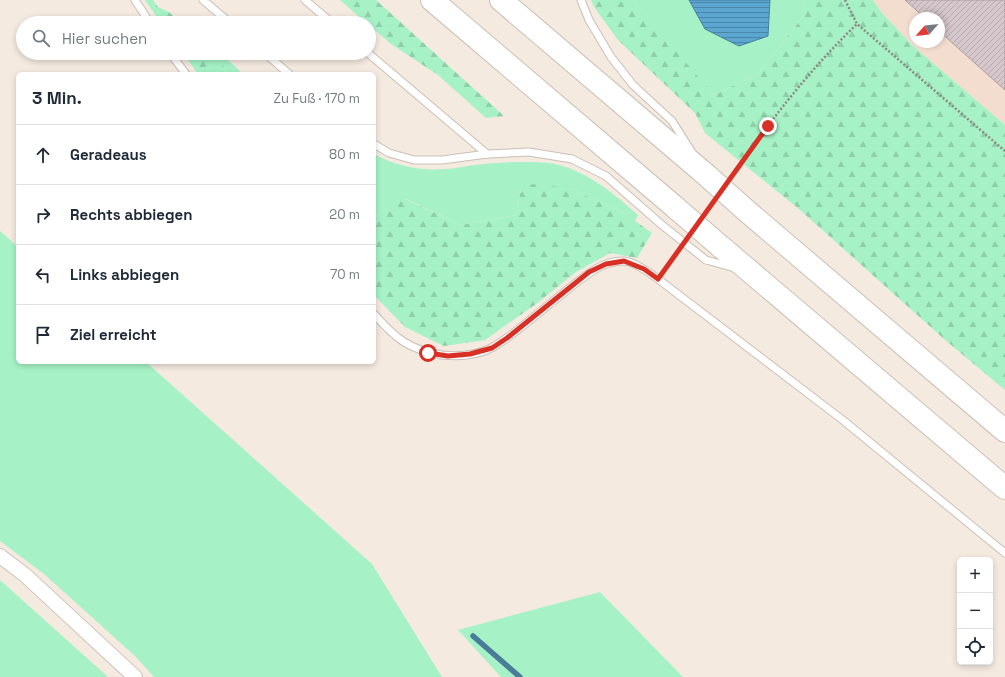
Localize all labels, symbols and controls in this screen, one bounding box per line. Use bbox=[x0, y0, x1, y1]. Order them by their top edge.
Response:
north arrow bbox=[909, 12, 945, 48]
search box bbox=[16, 16, 376, 60]
icon: search bbox=[30, 27, 52, 49]
text: Hier suchen bbox=[62, 29, 147, 48]
text: 3 Min. bbox=[32, 87, 82, 109]
text: Zu Fuß · 170 m bbox=[273, 90, 360, 107]
route end bbox=[759, 117, 777, 135]
icon: ahead bbox=[32, 144, 54, 166]
text: Geradeaus bbox=[70, 145, 147, 164]
text: 80 m bbox=[329, 146, 360, 163]
icon: right bbox=[32, 204, 54, 226]
text: Rechts abbiegen bbox=[70, 205, 192, 224]
text: 20 m bbox=[329, 206, 360, 223]
icon: left bbox=[32, 264, 54, 286]
text: Links abbiegen bbox=[70, 265, 179, 284]
text: 70 m bbox=[330, 266, 360, 283]
icon: arrive bbox=[32, 324, 54, 346]
text: Ziel erreicht bbox=[70, 325, 157, 344]
route start bbox=[419, 344, 437, 362]
map controls bbox=[957, 557, 993, 665]
button: + bbox=[957, 557, 993, 593]
button: − bbox=[957, 593, 993, 629]
button: locate bbox=[957, 629, 993, 665]

